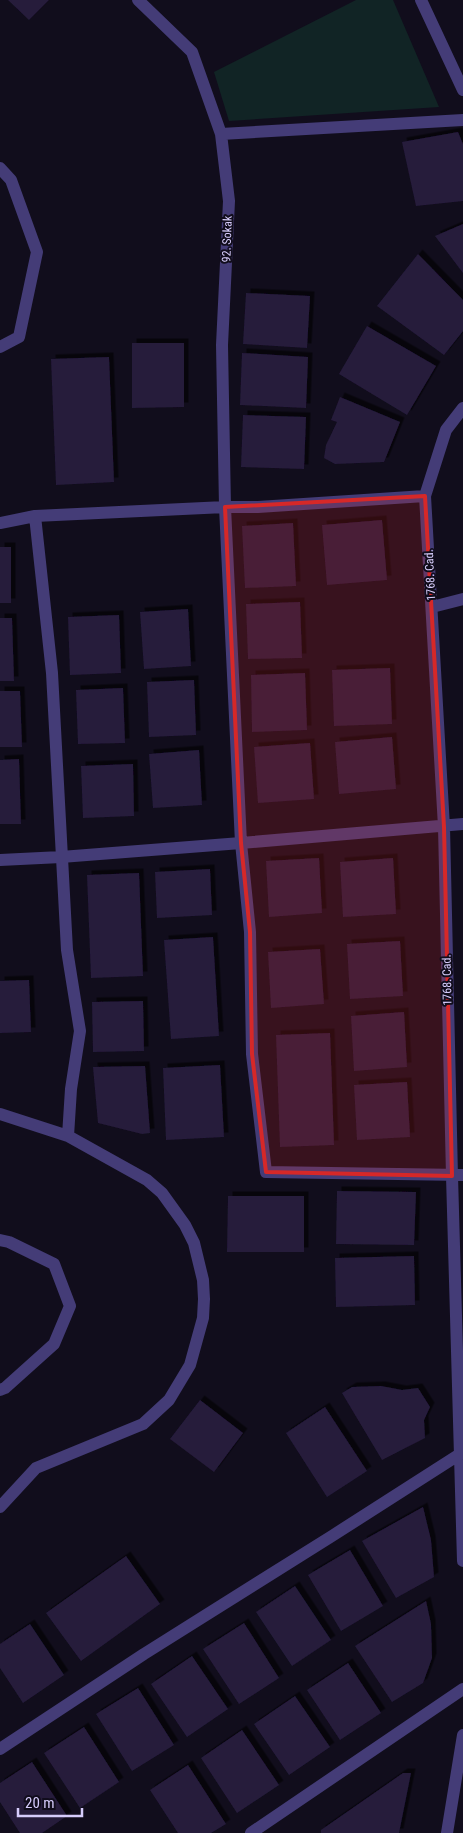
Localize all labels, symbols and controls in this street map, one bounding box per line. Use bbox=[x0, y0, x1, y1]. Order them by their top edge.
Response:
street label: 92. Sokak bbox=[219, 215, 235, 263]
street label: 1768. Cad. bbox=[422, 549, 438, 601]
street label: 1768. Cad. bbox=[440, 954, 454, 1006]
scale bar bbox=[18, 1786, 81, 1818]
text: 20 m bbox=[25, 1794, 55, 1812]

